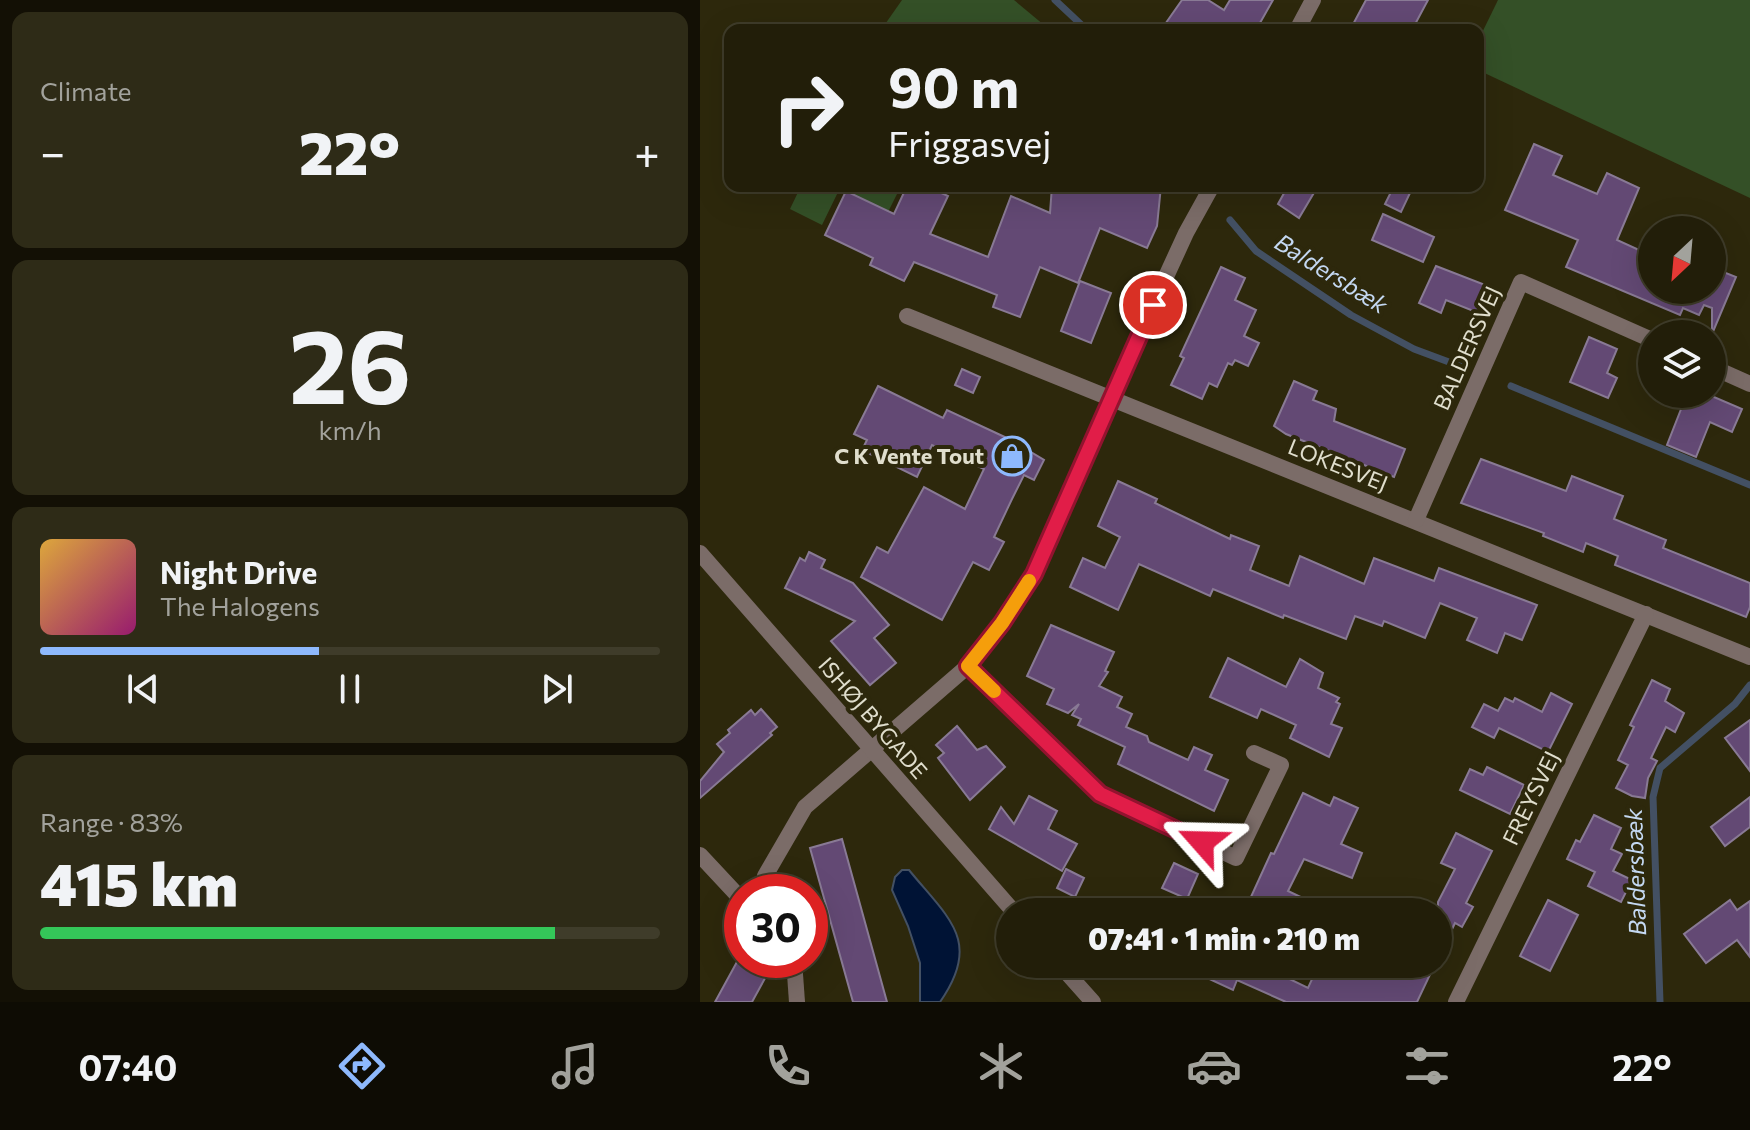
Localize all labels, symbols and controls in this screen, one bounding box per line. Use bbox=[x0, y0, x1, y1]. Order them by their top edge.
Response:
text: 90 m bbox=[888, 51, 1019, 120]
icon: right bbox=[756, 56, 860, 160]
text: Climate bbox=[40, 75, 132, 106]
text: 22° bbox=[299, 114, 400, 187]
text: Friggasvej bbox=[888, 120, 1051, 164]
text: − bbox=[40, 124, 65, 178]
text: + bbox=[634, 124, 660, 178]
north arrow bbox=[1638, 216, 1726, 304]
map controls bbox=[1638, 216, 1726, 408]
water label: Baldersbæk bbox=[1270, 227, 1394, 319]
pin bbox=[1119, 271, 1187, 339]
street label: BALDERSVEJ bbox=[1427, 282, 1506, 414]
icon: arrive bbox=[1131, 283, 1175, 327]
text: 26 bbox=[289, 298, 411, 425]
button: layers bbox=[1638, 320, 1726, 408]
text: km/h bbox=[318, 414, 382, 445]
street label: LOKESVEJ bbox=[1284, 432, 1392, 497]
shop icon: C K Vente Tout bbox=[991, 435, 1033, 477]
place label: C K Vente Tout bbox=[834, 442, 984, 469]
text: Night Drive bbox=[160, 553, 317, 590]
text: The Halogens bbox=[160, 590, 320, 621]
street label: ISHØJ BYGADE bbox=[813, 651, 933, 784]
icon: previous bbox=[121, 667, 165, 711]
icon: pause bbox=[328, 667, 372, 711]
icon: next bbox=[535, 667, 579, 711]
street label: FREYSVEJ bbox=[1496, 746, 1565, 849]
position arrow bbox=[1160, 800, 1244, 884]
text: Range · 83% bbox=[40, 806, 183, 837]
water label: Baldersbæk bbox=[1618, 807, 1651, 936]
text: 415 km bbox=[40, 845, 238, 918]
speed limit sign: 30 bbox=[724, 874, 828, 978]
text: 07:41 · 1 min · 210 m bbox=[1088, 919, 1360, 956]
icon: directions bbox=[334, 1038, 390, 1094]
icon: music bbox=[547, 1038, 603, 1094]
icon: phone bbox=[760, 1038, 816, 1094]
icon: climate bbox=[973, 1038, 1029, 1094]
icon: car bbox=[1186, 1038, 1242, 1094]
icon: filters bbox=[1399, 1038, 1455, 1094]
text: 07:40 bbox=[78, 1044, 177, 1088]
text: 22° bbox=[1612, 1044, 1671, 1088]

